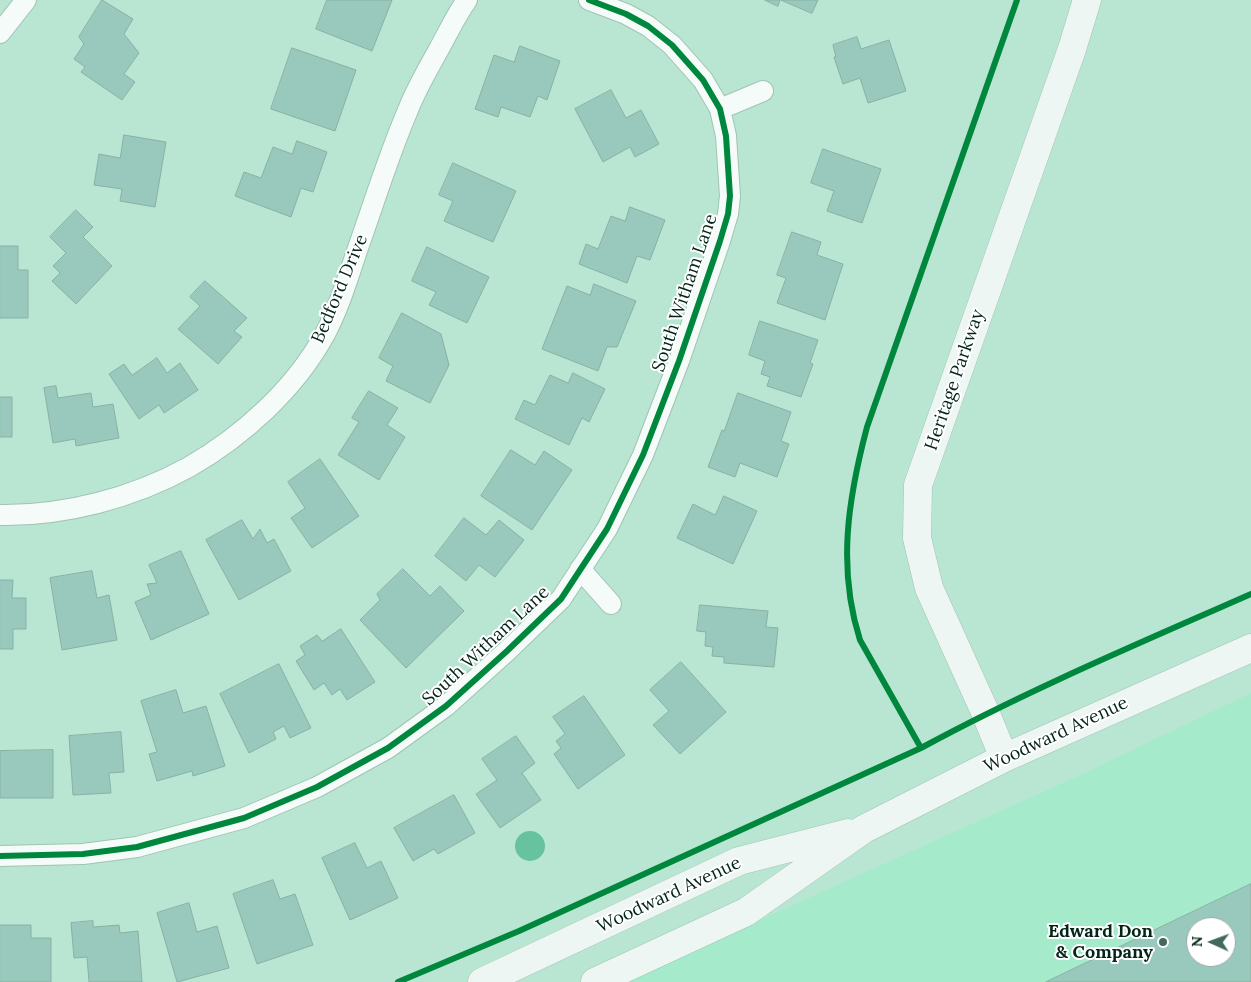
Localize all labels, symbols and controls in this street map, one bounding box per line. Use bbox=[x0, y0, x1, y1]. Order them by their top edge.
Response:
street label: South Witham Lane bbox=[648, 211, 722, 375]
street label: Bedford Drive bbox=[307, 231, 373, 347]
street label: Heritage Parkway bbox=[921, 307, 989, 453]
street label: South Witham Lane bbox=[418, 582, 554, 710]
street label: Woodward Avenue bbox=[980, 692, 1132, 778]
street label: Woodward Avenue bbox=[593, 852, 745, 938]
north arrow bbox=[1186, 917, 1236, 967]
place label: Edward Don & Company bbox=[1048, 921, 1153, 964]
marker: Edward Don & Company bbox=[1157, 936, 1169, 948]
text: N bbox=[1188, 936, 1206, 947]

